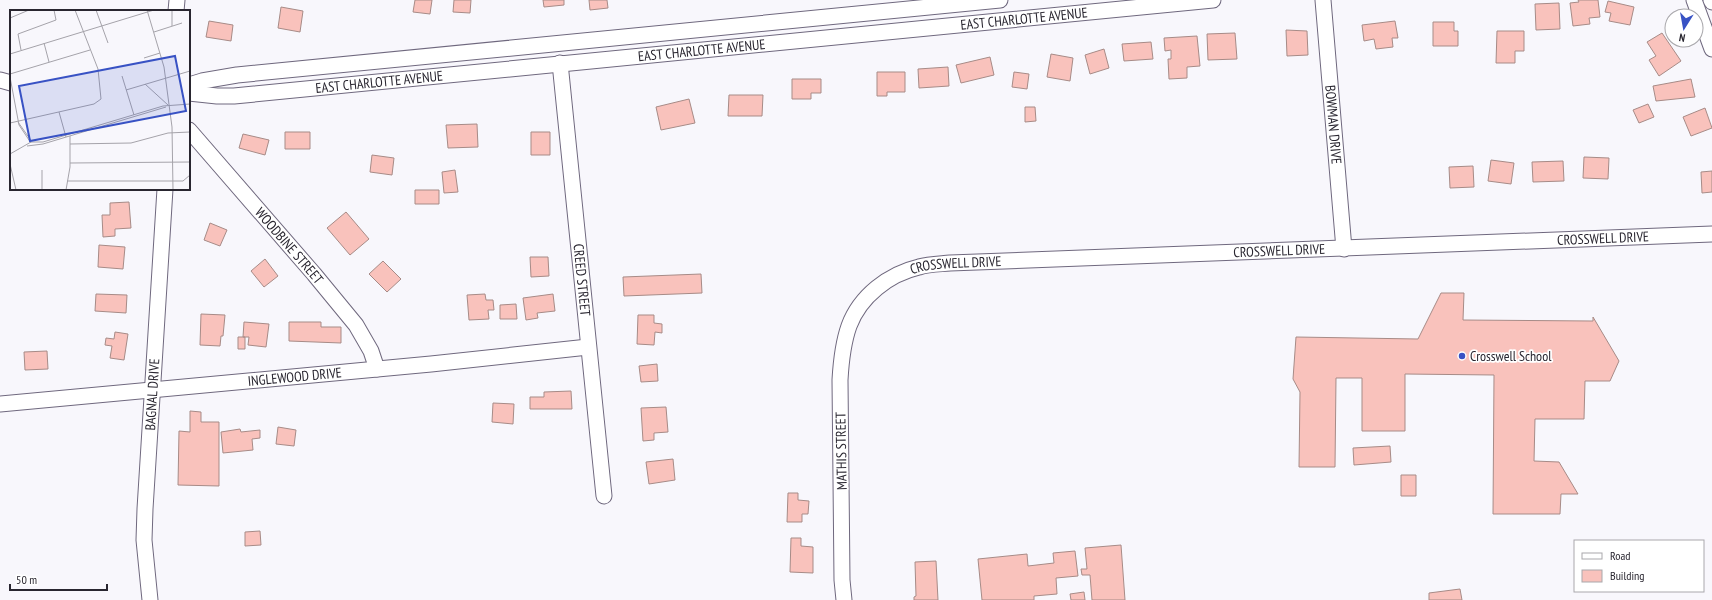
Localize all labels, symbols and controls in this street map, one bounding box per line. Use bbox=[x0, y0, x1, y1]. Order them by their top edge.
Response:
street label: EAST CHARLOTTE AVENUE bbox=[960, 3, 1089, 34]
north arrow bbox=[1664, 8, 1704, 48]
inset map bbox=[10, 10, 190, 190]
text: N bbox=[1678, 30, 1686, 45]
street label: EAST CHARLOTTE AVENUE bbox=[637, 35, 766, 65]
street label: EAST CHARLOTTE AVENUE bbox=[315, 67, 444, 97]
street label: BOWMAN DRIVE bbox=[1321, 84, 1346, 165]
street label: WOODBINE STREET bbox=[251, 204, 328, 288]
street label: CROSSWELL DRIVE bbox=[1557, 227, 1649, 249]
street label: CROSSWELL DRIVE bbox=[1233, 240, 1326, 261]
street label: CREED STREET bbox=[569, 243, 595, 318]
street label: CROSSWELL DRIVE bbox=[908, 252, 1002, 278]
place label: Crosswell School bbox=[1470, 347, 1552, 365]
marker: Crosswell School bbox=[1457, 351, 1467, 361]
street label: BAGNAL DRIVE bbox=[141, 358, 163, 431]
street label: INGLEWOOD DRIVE bbox=[247, 363, 342, 390]
street label: MATHIS STREET bbox=[831, 411, 851, 490]
legend bbox=[1574, 540, 1704, 592]
text: Road bbox=[1610, 548, 1630, 563]
scale bar bbox=[10, 566, 107, 592]
text: Building bbox=[1610, 568, 1645, 583]
text: 50 m bbox=[16, 572, 37, 587]

